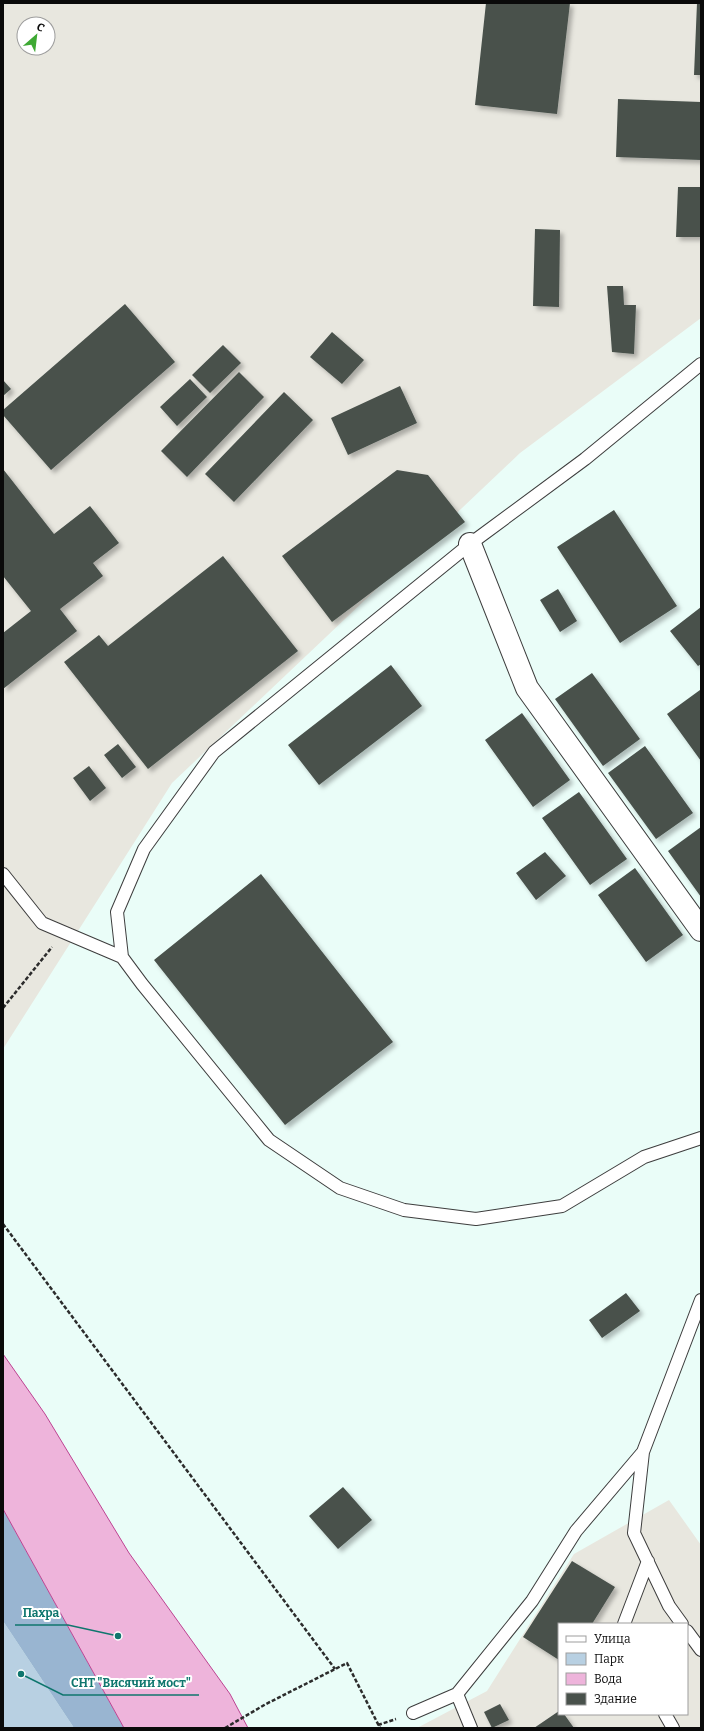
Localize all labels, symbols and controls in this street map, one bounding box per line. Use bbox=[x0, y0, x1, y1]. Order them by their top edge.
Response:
north arrow bbox=[16, 16, 56, 56]
text: С bbox=[34, 20, 47, 35]
callout: Пахра bbox=[15, 1601, 68, 1625]
text: Пахра bbox=[23, 1606, 60, 1620]
legend bbox=[558, 1623, 688, 1715]
text: Улица bbox=[594, 1632, 631, 1646]
text: Парк bbox=[594, 1652, 624, 1666]
callout: СНТ "Висячий мост" bbox=[63, 1671, 199, 1695]
text: Вода bbox=[594, 1672, 623, 1686]
text: СНТ "Висячий мост" bbox=[71, 1676, 191, 1690]
text: Здание bbox=[594, 1692, 637, 1706]

